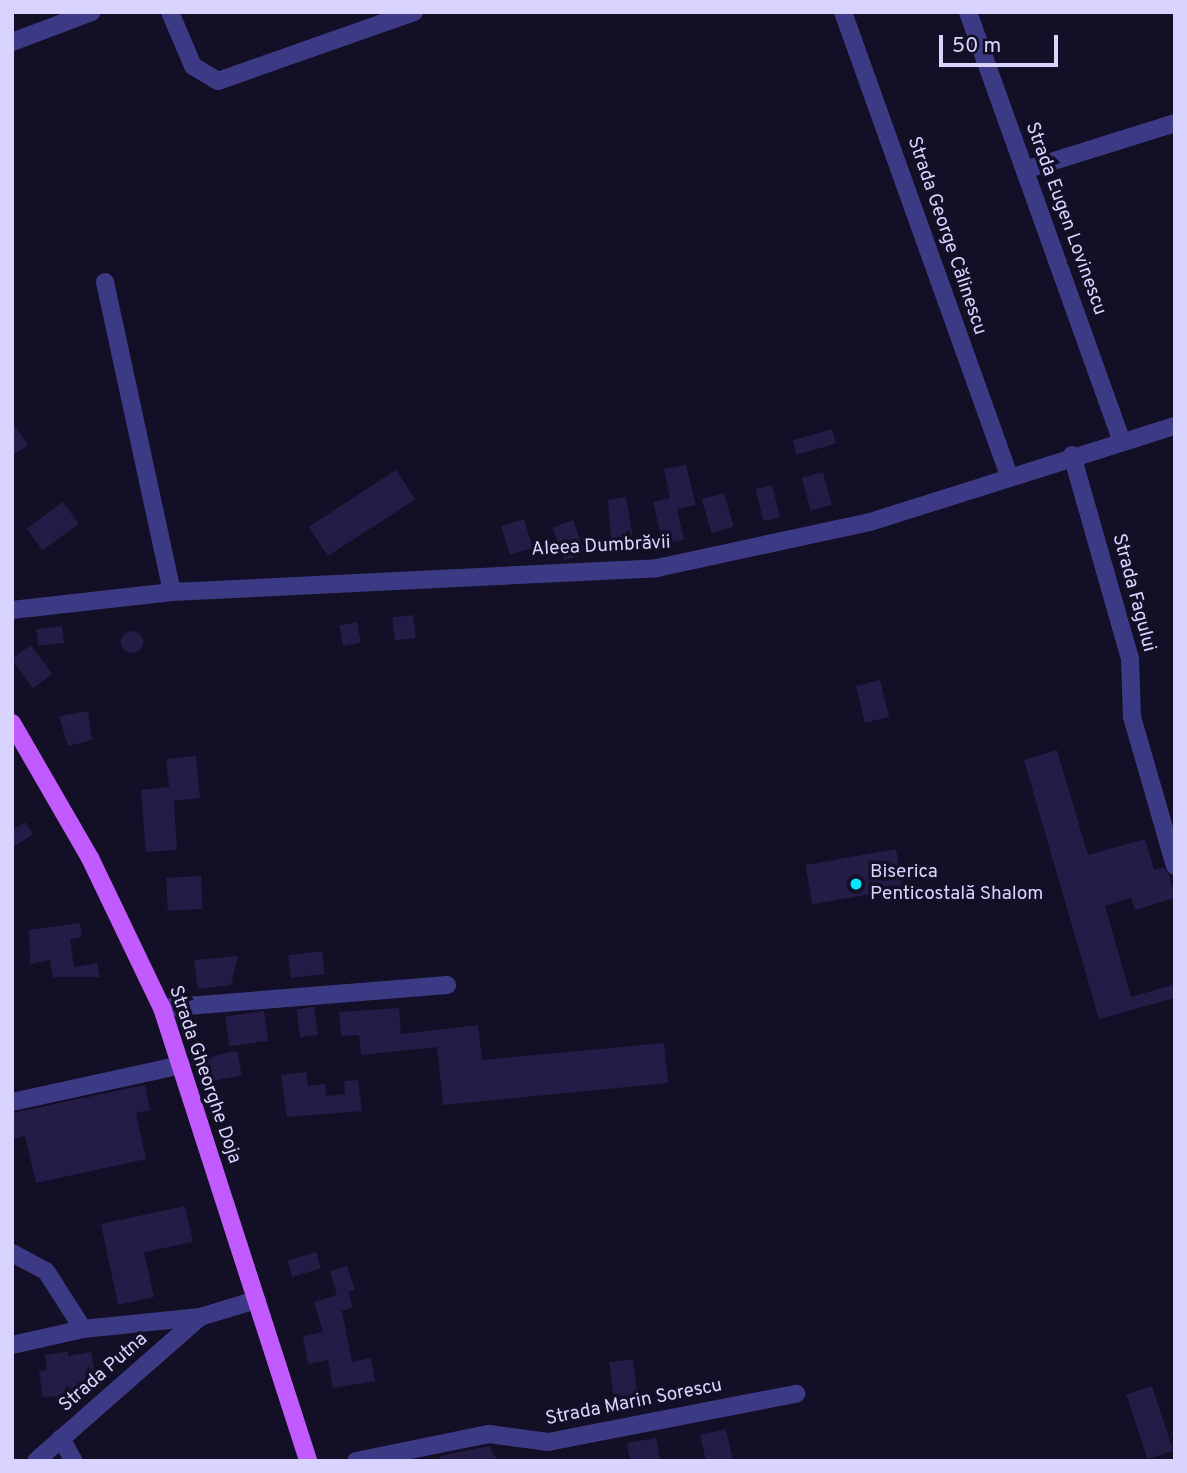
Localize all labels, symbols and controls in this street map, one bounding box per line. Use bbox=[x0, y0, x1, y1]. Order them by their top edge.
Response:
scale bar bbox=[942, 21, 1061, 65]
text: 50 m bbox=[952, 33, 1001, 60]
street label: Strada Eugen Lovinescu bbox=[1019, 119, 1111, 319]
street label: Strada George Călinescu bbox=[901, 134, 991, 338]
street label: Strada Fagului bbox=[1106, 531, 1160, 655]
street label: Aleea Dumbrăvii bbox=[531, 532, 671, 562]
place label: Biserica Penticostală Shalom bbox=[870, 862, 1043, 906]
marker: Biserica Penticostală Shalom bbox=[848, 876, 864, 892]
street label: Strada Gheorghe Doja bbox=[163, 983, 245, 1167]
street label: Strada Putna bbox=[55, 1328, 153, 1418]
street label: Strada Marin Sorescu bbox=[544, 1375, 724, 1431]

